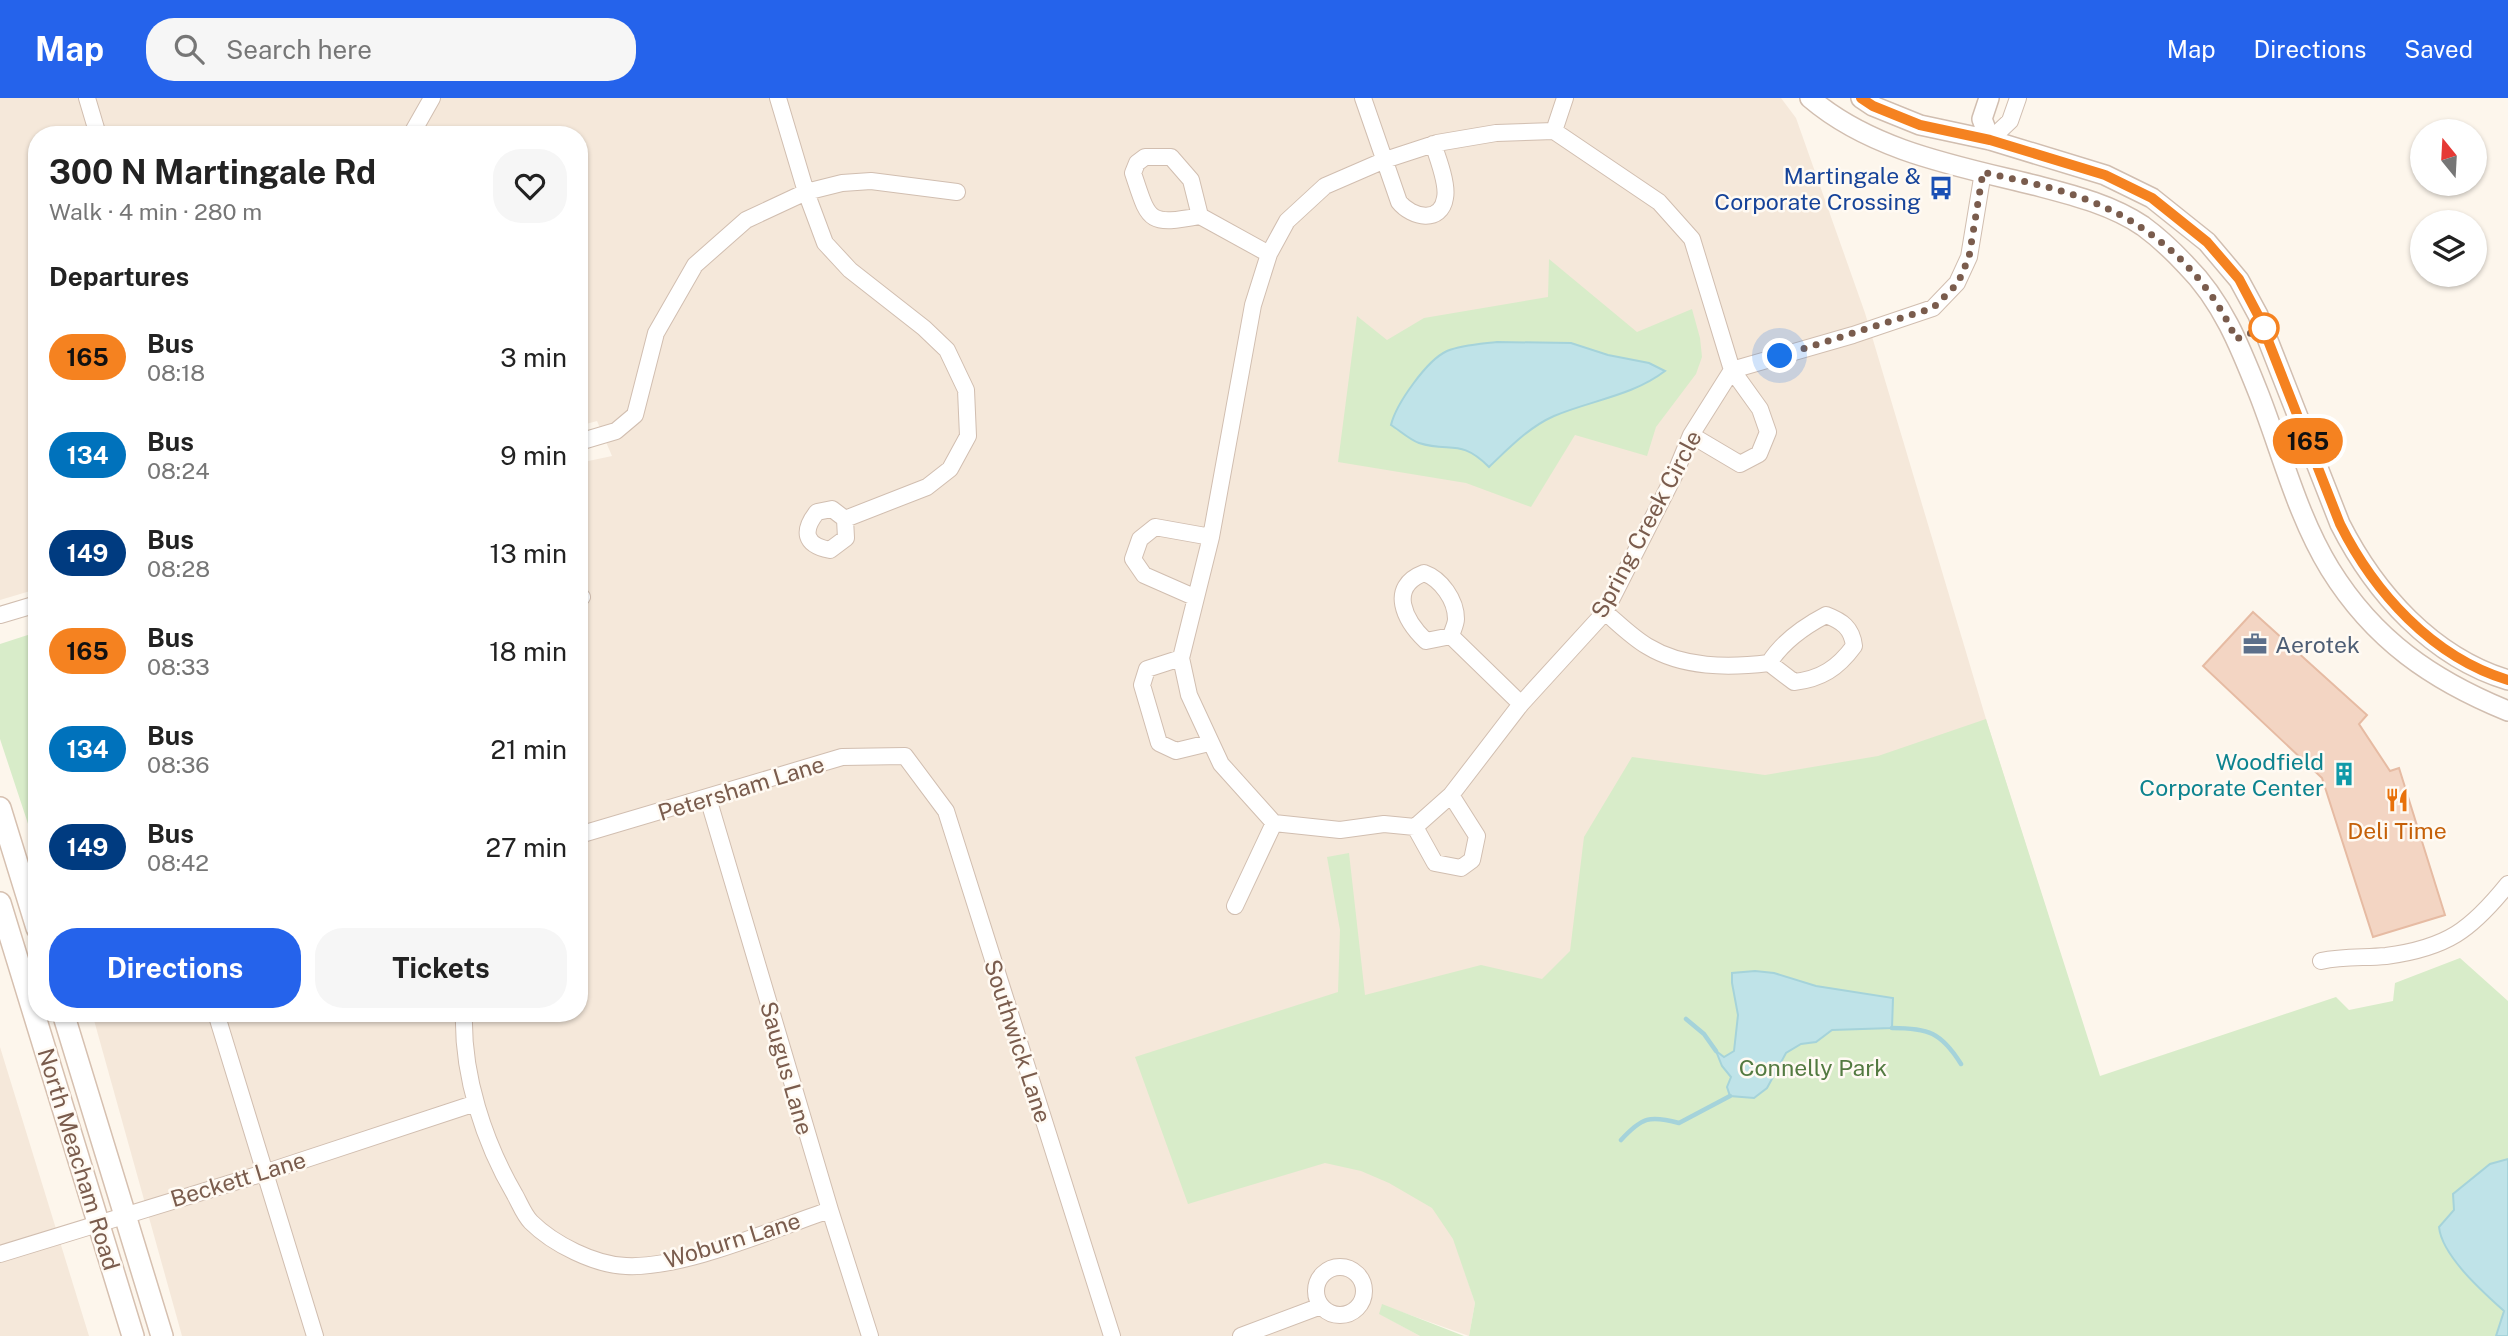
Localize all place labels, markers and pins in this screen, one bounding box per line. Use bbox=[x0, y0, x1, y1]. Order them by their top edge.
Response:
place label: Martingale & Corporate Crossing bbox=[1714, 162, 1921, 215]
bus stop icon: Martingale & Corporate Crossing bbox=[1927, 174, 1955, 202]
unlabelled marker bbox=[2249, 313, 2279, 343]
office icon: Aerotek bbox=[2241, 630, 2269, 658]
place label: Aerotek bbox=[2275, 631, 2360, 658]
place label: Woodfield Corporate Center bbox=[2139, 748, 2324, 801]
building icon: Woodfield Corporate Center bbox=[2330, 760, 2358, 788]
restaurant icon: Deli Time bbox=[2383, 786, 2411, 814]
place label: Deli Time bbox=[2347, 817, 2447, 844]

